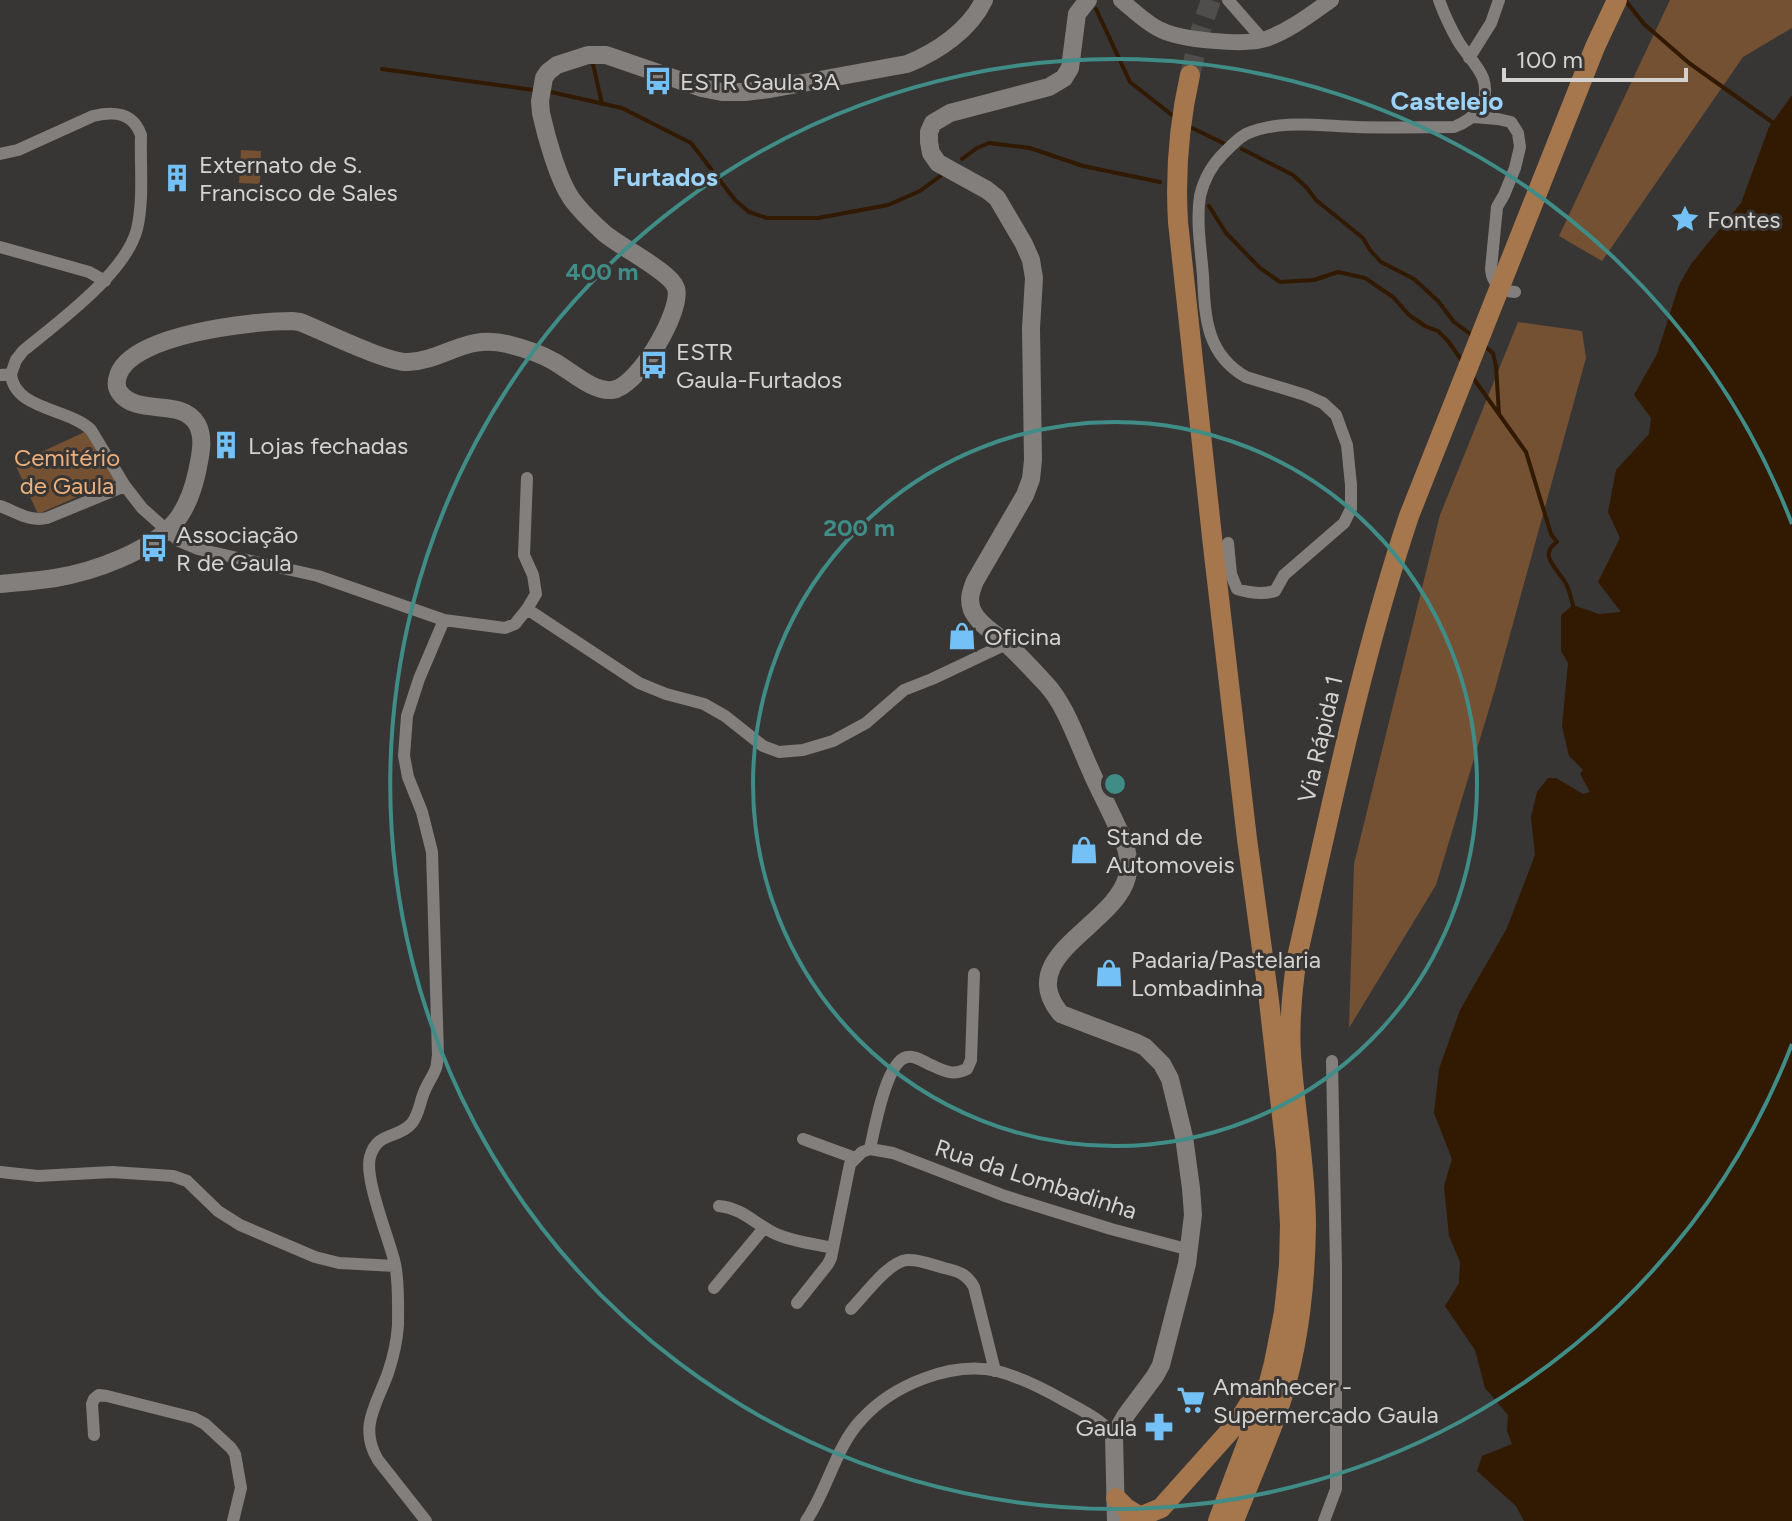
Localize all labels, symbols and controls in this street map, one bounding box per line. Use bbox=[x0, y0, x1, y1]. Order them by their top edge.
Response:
scale bar bbox=[1504, 32, 1686, 82]
text: 100 m bbox=[1516, 45, 1583, 74]
bus stop icon: ESTR Gaula 3A bbox=[643, 66, 673, 96]
place label: ESTR Gaula 3A bbox=[680, 67, 841, 96]
district label: Castelejo bbox=[1391, 85, 1503, 117]
place label: Externato de S. Francisco de Sales bbox=[199, 150, 398, 207]
district label: Furtados bbox=[612, 161, 718, 193]
building icon: Externato de S. Francisco de Sales bbox=[162, 163, 192, 193]
place icon: Fontes bbox=[1670, 204, 1700, 234]
place label: Fontes bbox=[1707, 205, 1781, 234]
text: 400 m bbox=[566, 257, 638, 286]
place label: ESTR Gaula-Furtados bbox=[676, 337, 842, 394]
bus stop icon: ESTR Gaula-Furtados bbox=[639, 350, 669, 380]
building icon: Lojas fechadas bbox=[211, 430, 241, 460]
place label: Lojas fechadas bbox=[248, 431, 408, 460]
park label: Cemitério de Gaula bbox=[14, 443, 120, 500]
text: 200 m bbox=[823, 513, 895, 542]
place label: Associação R de Gaula bbox=[176, 520, 298, 577]
bus stop icon: Associação R de Gaula bbox=[139, 533, 169, 563]
shop icon: Oficina bbox=[947, 621, 977, 651]
place label: Oficina bbox=[984, 622, 1061, 651]
street label: Via Rápida 1 bbox=[1291, 673, 1349, 805]
centre of rings bbox=[1101, 770, 1129, 798]
place label: Stand de Automoveis bbox=[1106, 822, 1235, 879]
shop icon: Stand de Automoveis bbox=[1069, 835, 1099, 865]
place label: Padaria/Pastelaria Lombadinha bbox=[1131, 945, 1321, 1002]
shop icon: Padaria/Pastelaria Lombadinha bbox=[1094, 958, 1124, 988]
street label: Rua da Lombadinha bbox=[931, 1133, 1141, 1225]
place label: Amanhecer - Supermercado Gaula bbox=[1213, 1372, 1439, 1429]
supermarket icon: Amanhecer - Supermercado Gaula bbox=[1176, 1385, 1206, 1415]
pharmacy icon: Gaula bbox=[1144, 1412, 1174, 1442]
place label: Gaula bbox=[1076, 1413, 1137, 1442]

